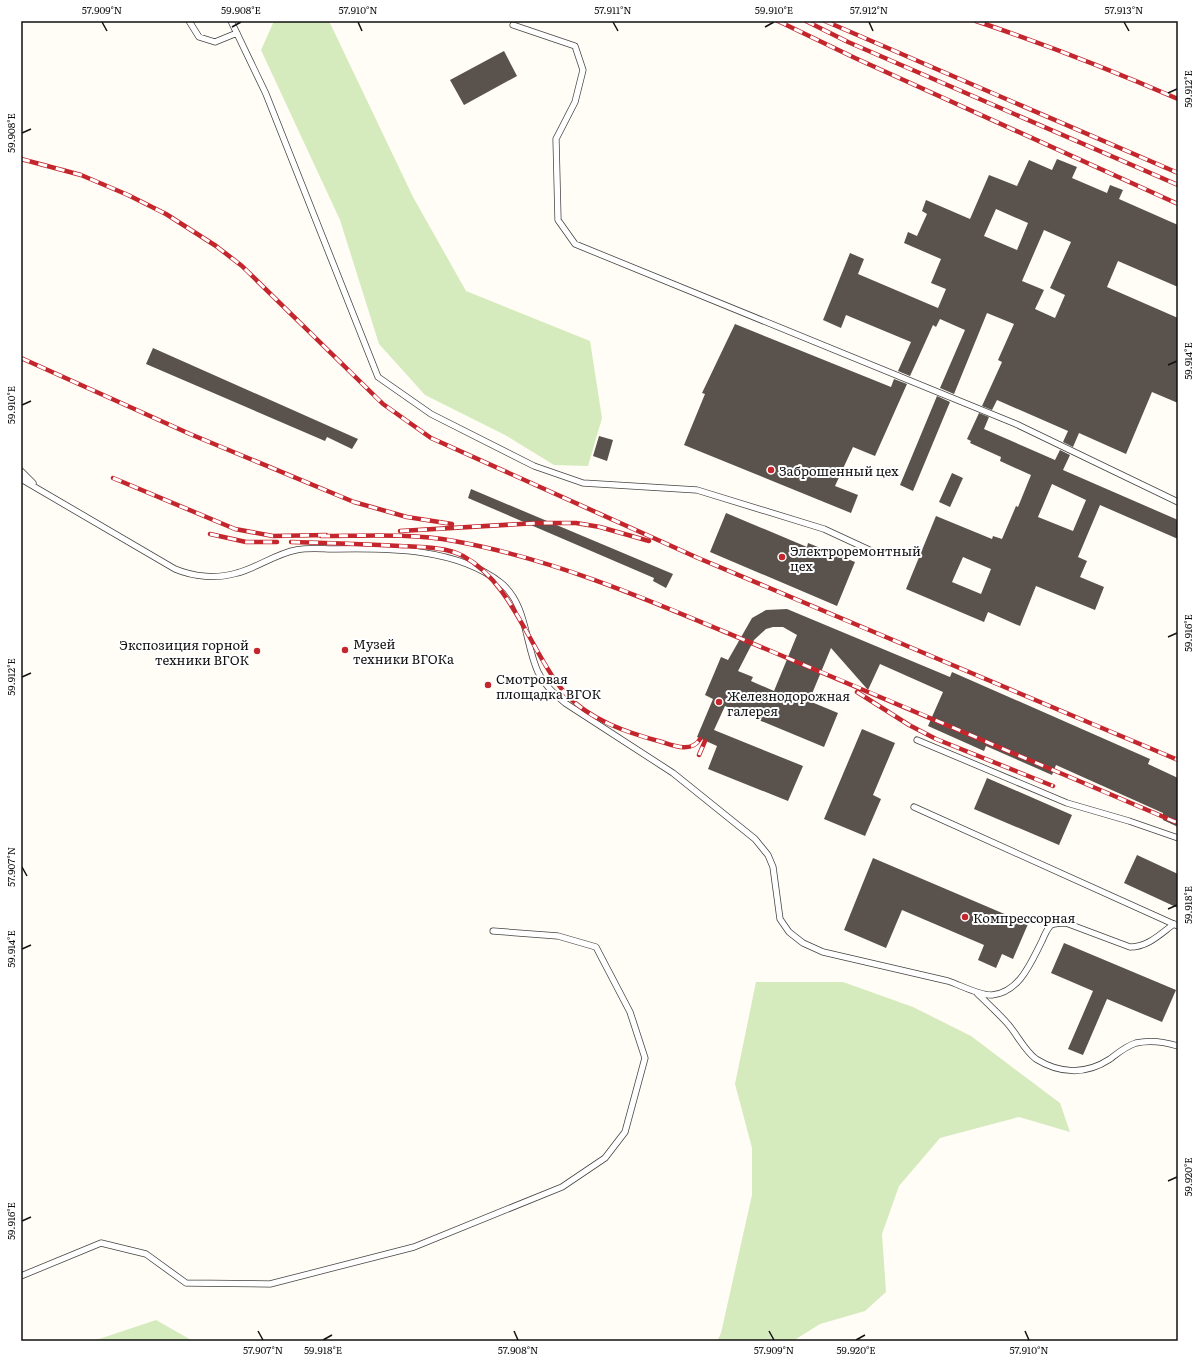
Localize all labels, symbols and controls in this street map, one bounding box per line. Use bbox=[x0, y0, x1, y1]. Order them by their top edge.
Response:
text: 57.909°N bbox=[82, 2, 122, 17]
text: 59.908°E bbox=[221, 2, 261, 17]
text: 57.910°N bbox=[338, 2, 378, 17]
text: 57.911°N bbox=[594, 2, 632, 17]
text: 59.910°E bbox=[755, 2, 793, 17]
text: 57.912°N bbox=[850, 2, 888, 17]
text: 57.913°N bbox=[1105, 2, 1143, 17]
text: 59.912°E bbox=[1180, 70, 1195, 108]
text: 59.908°E bbox=[3, 113, 18, 153]
text: 59.914°E bbox=[1180, 342, 1195, 380]
text: 59.910°E bbox=[3, 386, 18, 424]
place label: Заброшенный цех bbox=[779, 461, 899, 480]
marker: Заброшенный цех bbox=[766, 465, 776, 475]
place label: Электроремонтный цех bbox=[790, 541, 921, 575]
marker: Электроремонтный цех bbox=[777, 552, 787, 562]
text: 59.916°E bbox=[1180, 614, 1195, 652]
place label: Музей техники ВГОКа bbox=[353, 634, 454, 668]
place label: Экспозиция горной техники ВГОК bbox=[119, 635, 250, 669]
marker: Музей техники ВГОКа bbox=[340, 645, 350, 655]
marker: Экспозиция горной техники ВГОК bbox=[252, 646, 262, 656]
text: 59.912°E bbox=[3, 658, 18, 696]
place label: Смотровая площадка ВГОК bbox=[496, 669, 602, 703]
marker: Смотровая площадка ВГОК bbox=[483, 680, 493, 690]
place label: Железнодорожная галерея bbox=[727, 686, 850, 720]
marker: Железнодорожная галерея bbox=[714, 697, 724, 707]
text: 57.907°N bbox=[3, 847, 18, 887]
text: 59.918°E bbox=[1180, 886, 1195, 924]
place label: Компрессорная bbox=[973, 908, 1075, 927]
marker: Компрессорная bbox=[960, 912, 970, 922]
text: 59.914°E bbox=[3, 930, 18, 968]
text: 59.920°E bbox=[1180, 1157, 1195, 1197]
text: 59.916°E bbox=[3, 1202, 18, 1240]
text: 57.907°N bbox=[243, 1342, 283, 1357]
text: 59.918°E bbox=[304, 1342, 342, 1357]
text: 57.908°N bbox=[498, 1342, 538, 1357]
text: 57.909°N bbox=[754, 1342, 794, 1357]
text: 59.920°E bbox=[836, 1342, 876, 1357]
text: 57.910°N bbox=[1009, 1342, 1049, 1357]

